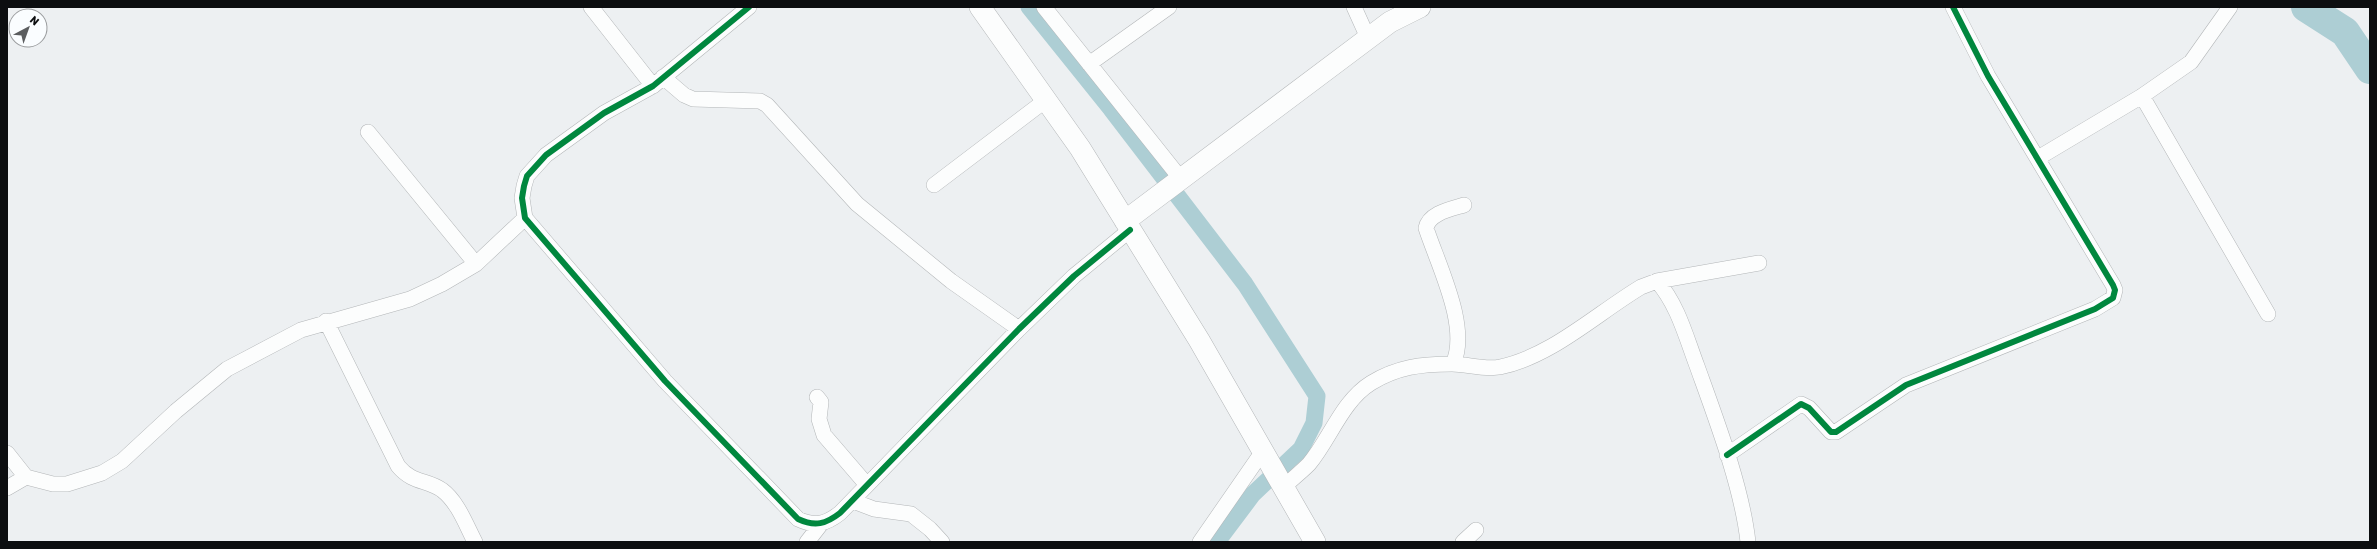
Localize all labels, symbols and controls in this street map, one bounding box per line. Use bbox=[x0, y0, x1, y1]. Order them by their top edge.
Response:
north arrow bbox=[8, 8, 48, 48]
text: N bbox=[27, 13, 42, 28]

